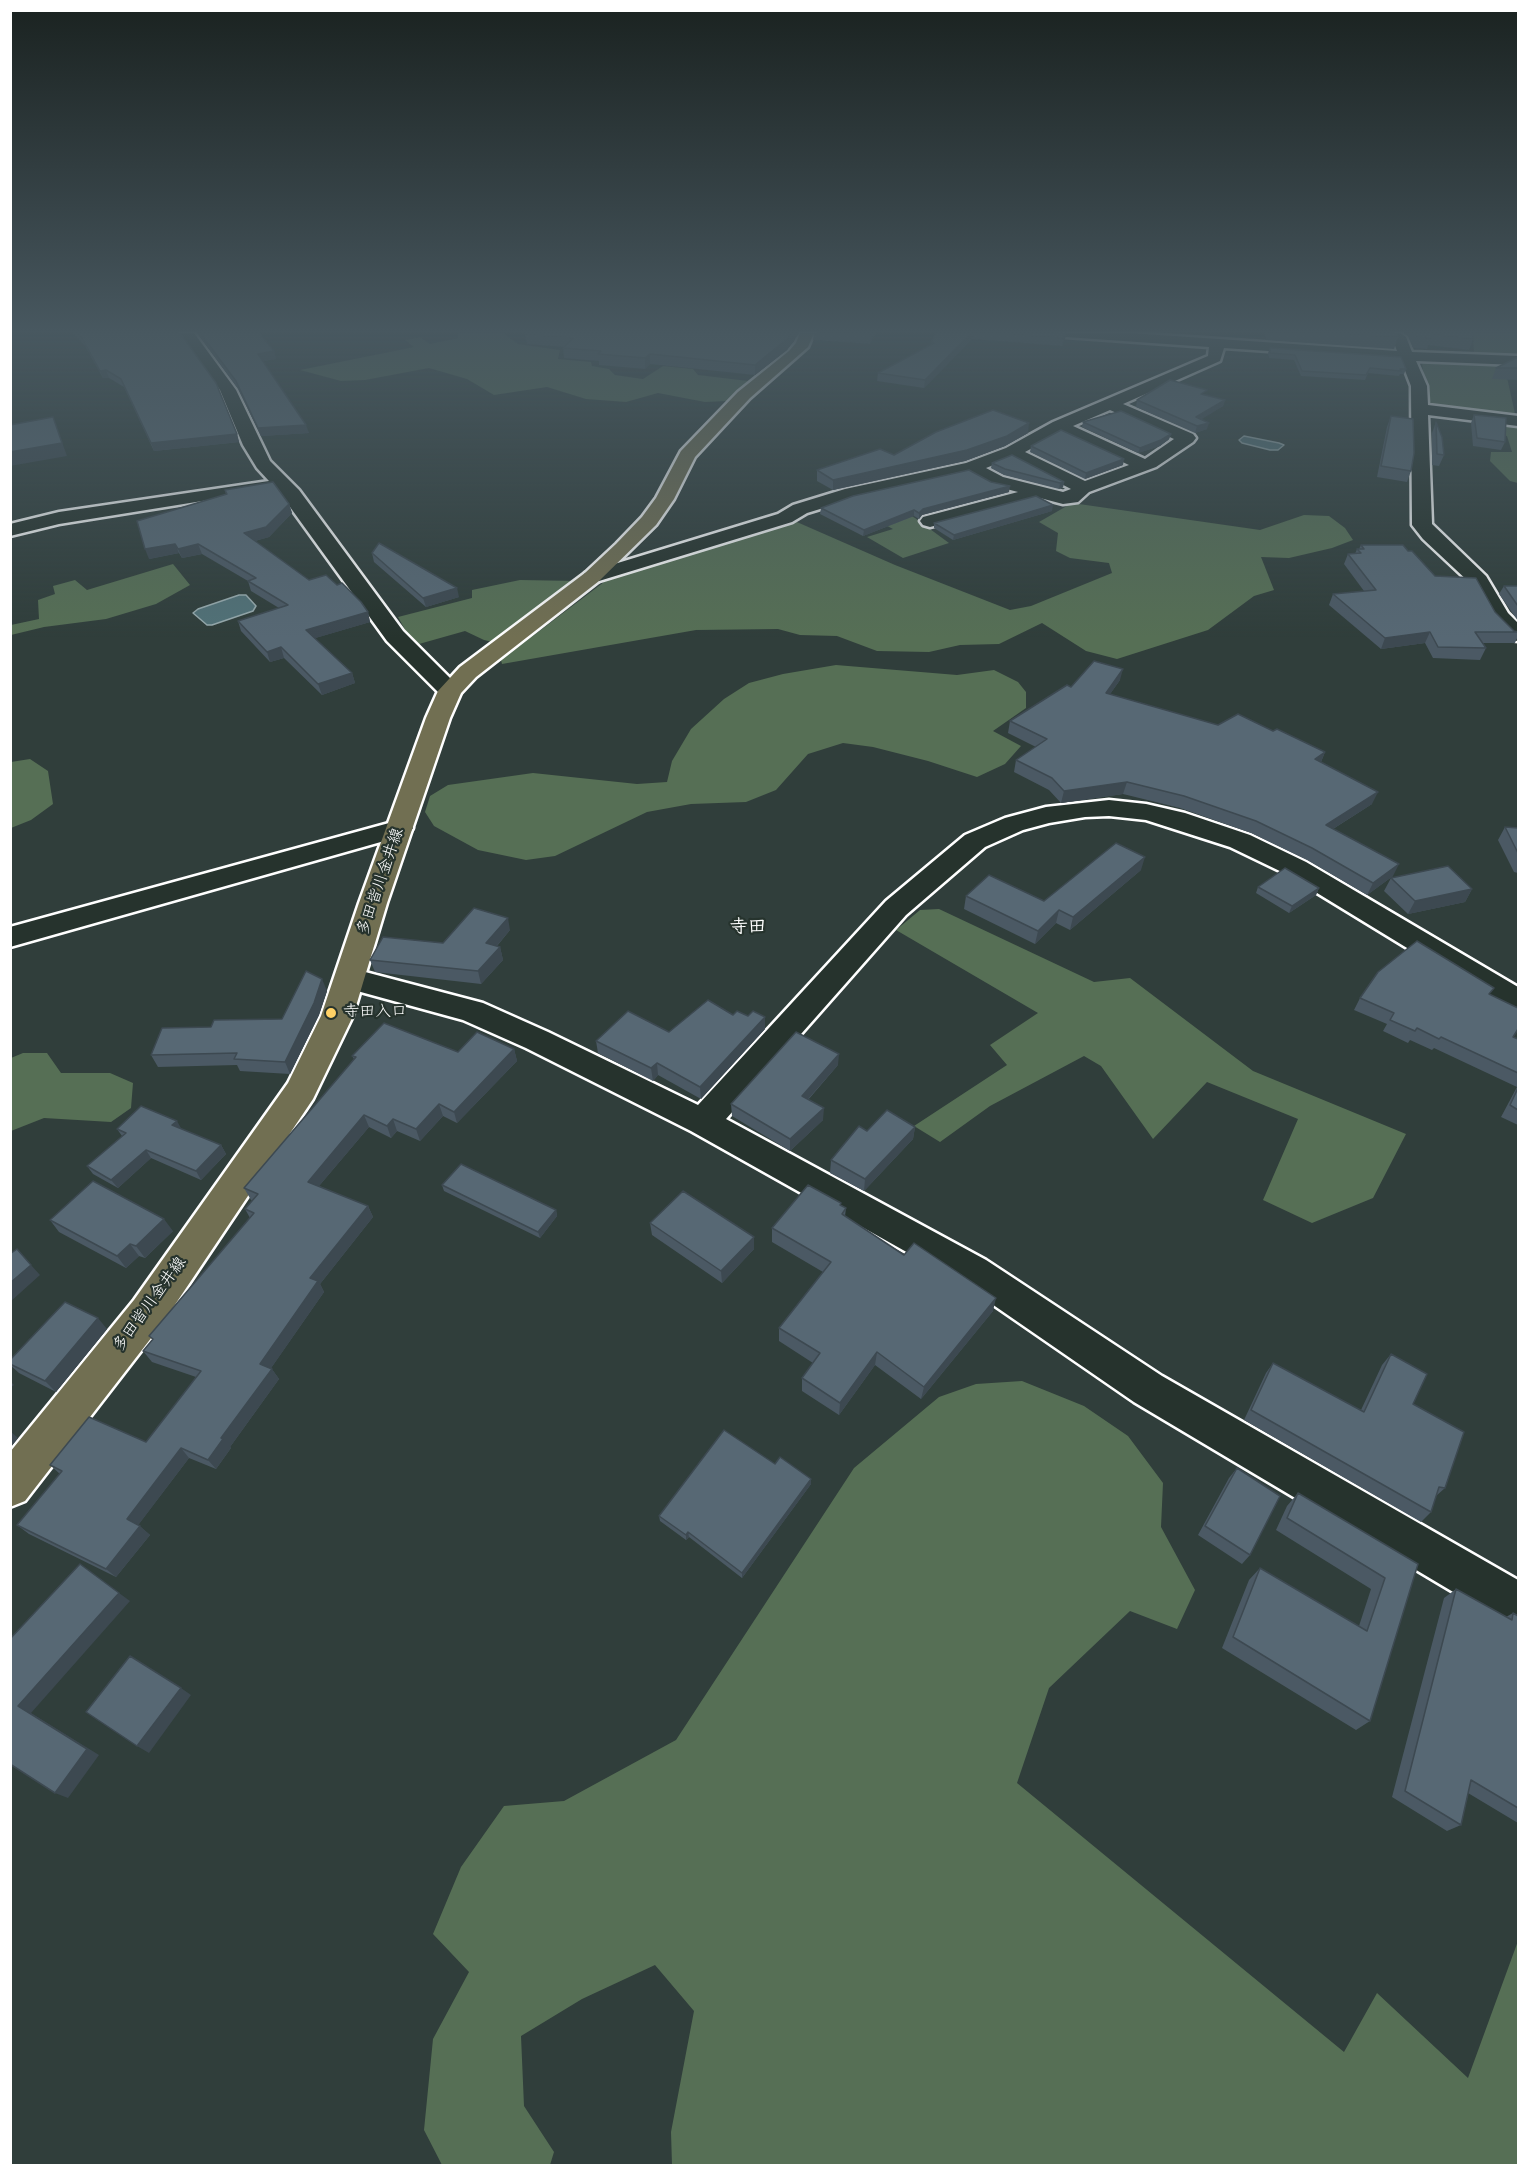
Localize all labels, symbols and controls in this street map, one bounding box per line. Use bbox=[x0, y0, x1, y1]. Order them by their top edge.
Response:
street label: 多田皆川金井線 bbox=[355, 826, 409, 938]
district label: 寺田 bbox=[730, 918, 766, 940]
place label: 寺田入口 bbox=[343, 1003, 407, 1023]
marker: 寺田入口 bbox=[324, 1006, 338, 1020]
street label: 多田皆川金井線 bbox=[110, 1254, 192, 1356]

